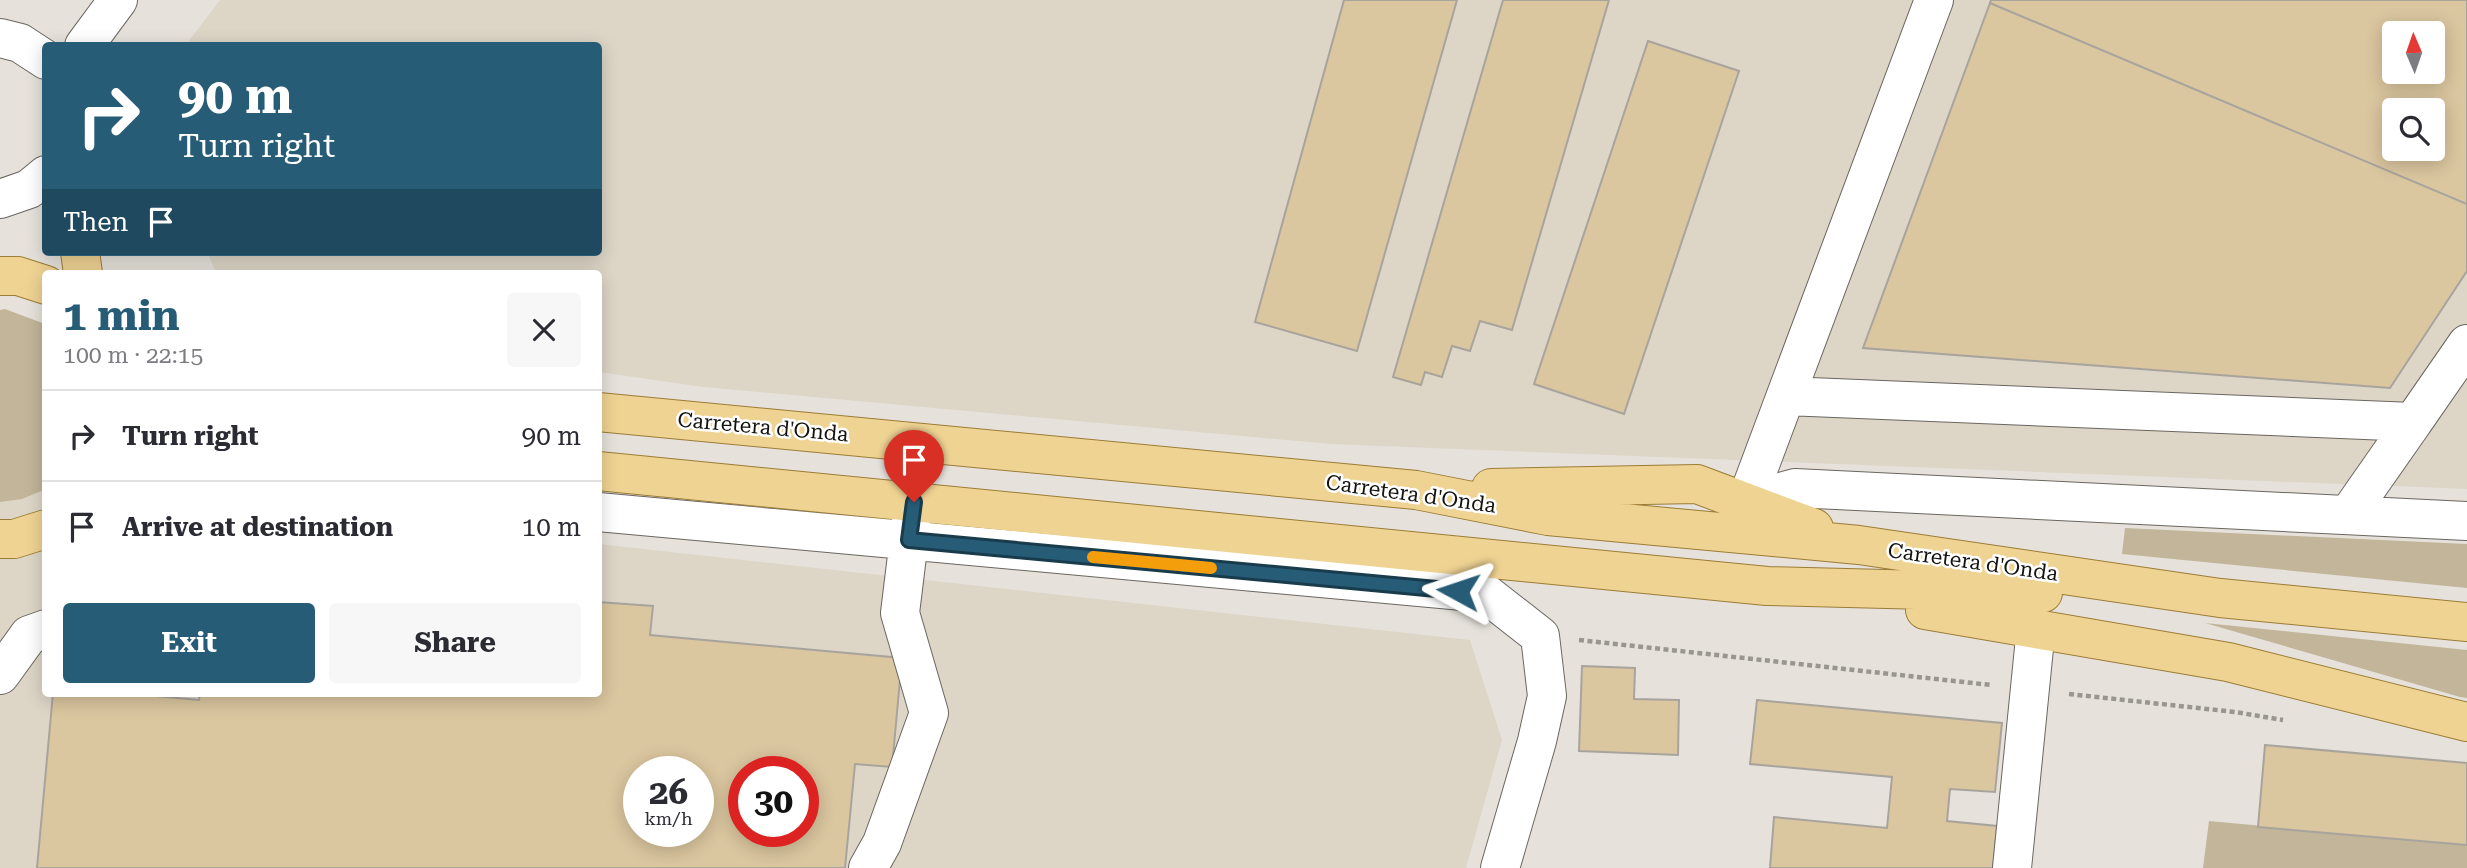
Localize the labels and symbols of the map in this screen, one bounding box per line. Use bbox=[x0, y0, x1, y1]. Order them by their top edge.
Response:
north arrow bbox=[2382, 21, 2445, 84]
street label: Carretera d'Onda bbox=[676, 408, 850, 446]
pin bbox=[884, 430, 944, 502]
street label: Carretera d'Onda bbox=[1324, 470, 1498, 518]
street label: Carretera d'Onda bbox=[1886, 538, 2060, 586]
position arrow bbox=[1421, 554, 1495, 628]
speed limit sign: 30 bbox=[728, 756, 819, 847]

